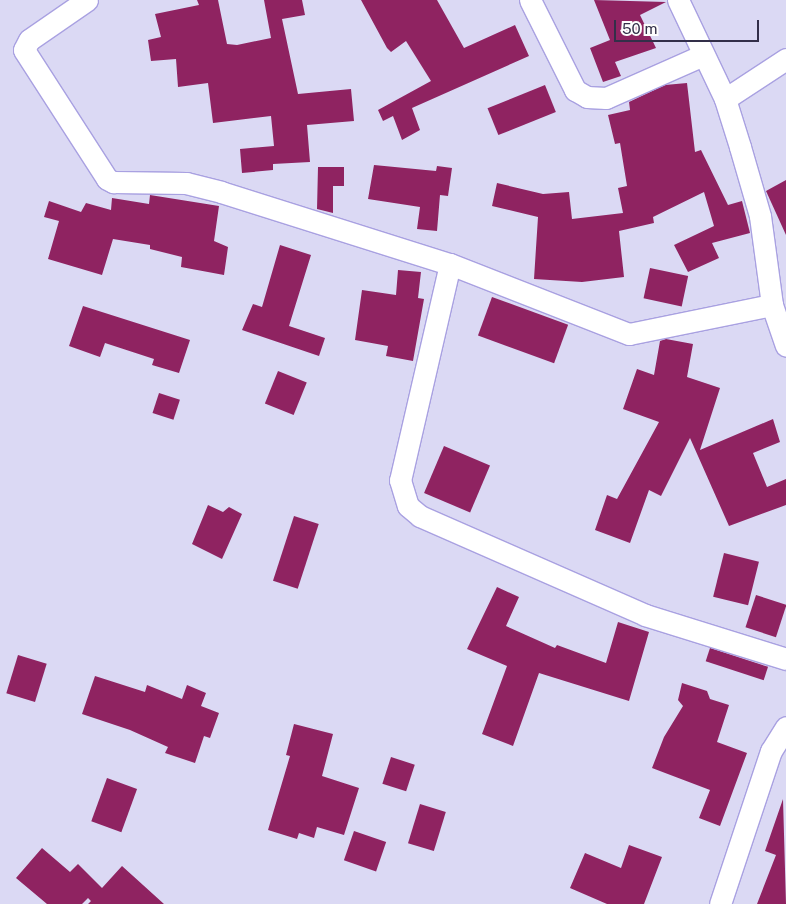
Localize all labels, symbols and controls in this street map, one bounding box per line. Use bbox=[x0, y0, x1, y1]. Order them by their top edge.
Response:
scale bar bbox=[616, 10, 761, 42]
text: 50 m bbox=[622, 20, 657, 37]

